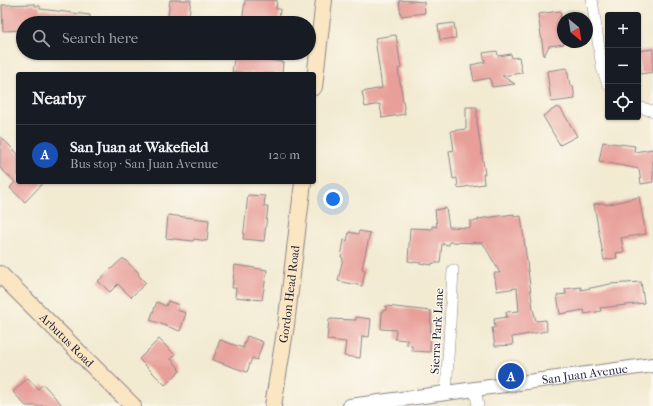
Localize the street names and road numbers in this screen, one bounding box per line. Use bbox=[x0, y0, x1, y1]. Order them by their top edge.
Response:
street label: Gordon Head Road bbox=[276, 244, 302, 344]
street label: Sierra Park Lane bbox=[428, 288, 446, 374]
street label: Arbutus Road bbox=[36, 310, 97, 370]
street label: San Juan Avenue bbox=[541, 361, 629, 387]

